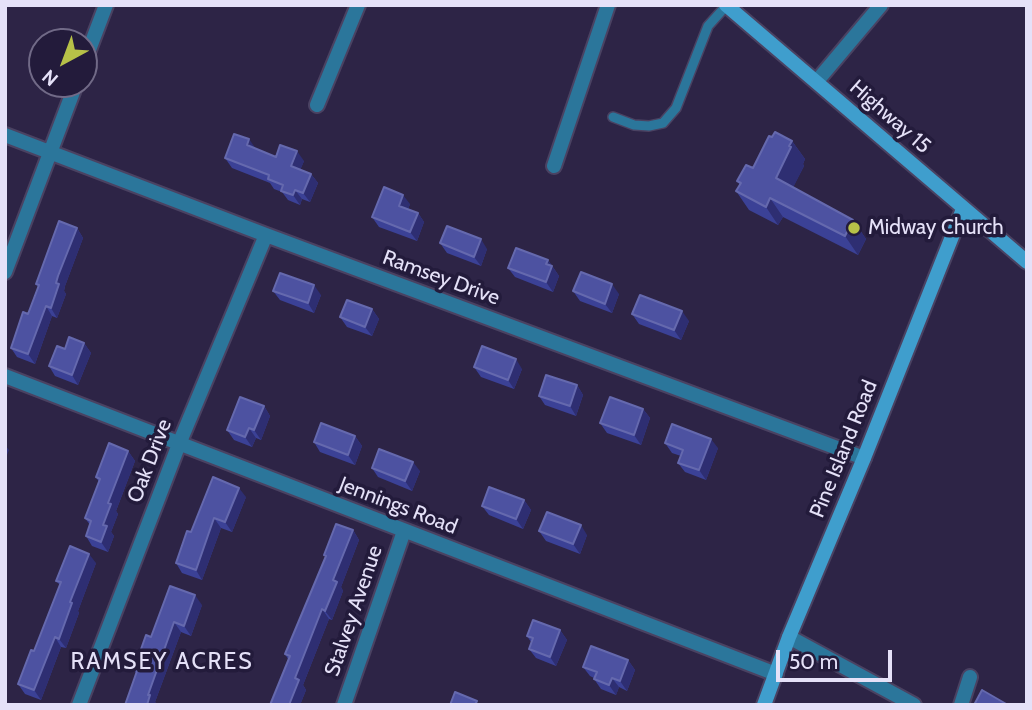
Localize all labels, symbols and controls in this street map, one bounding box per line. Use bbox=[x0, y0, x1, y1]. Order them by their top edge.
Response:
north arrow bbox=[28, 28, 98, 98]
text: N bbox=[38, 65, 63, 91]
street label: Highway 15 bbox=[844, 75, 936, 159]
place label: Midway Church bbox=[868, 215, 1004, 241]
marker: Midway Church bbox=[846, 220, 862, 236]
street label: Ramsey Drive bbox=[379, 245, 503, 311]
street label: Pine Island Road bbox=[805, 377, 883, 521]
street label: Oak Drive bbox=[123, 416, 177, 506]
street label: Jennings Road bbox=[335, 472, 461, 540]
street label: Stalvey Avenue bbox=[320, 542, 388, 680]
scale bar bbox=[780, 636, 895, 680]
district label: RAMSEY ACRES bbox=[72, 648, 252, 676]
text: 50 m bbox=[789, 649, 838, 674]

